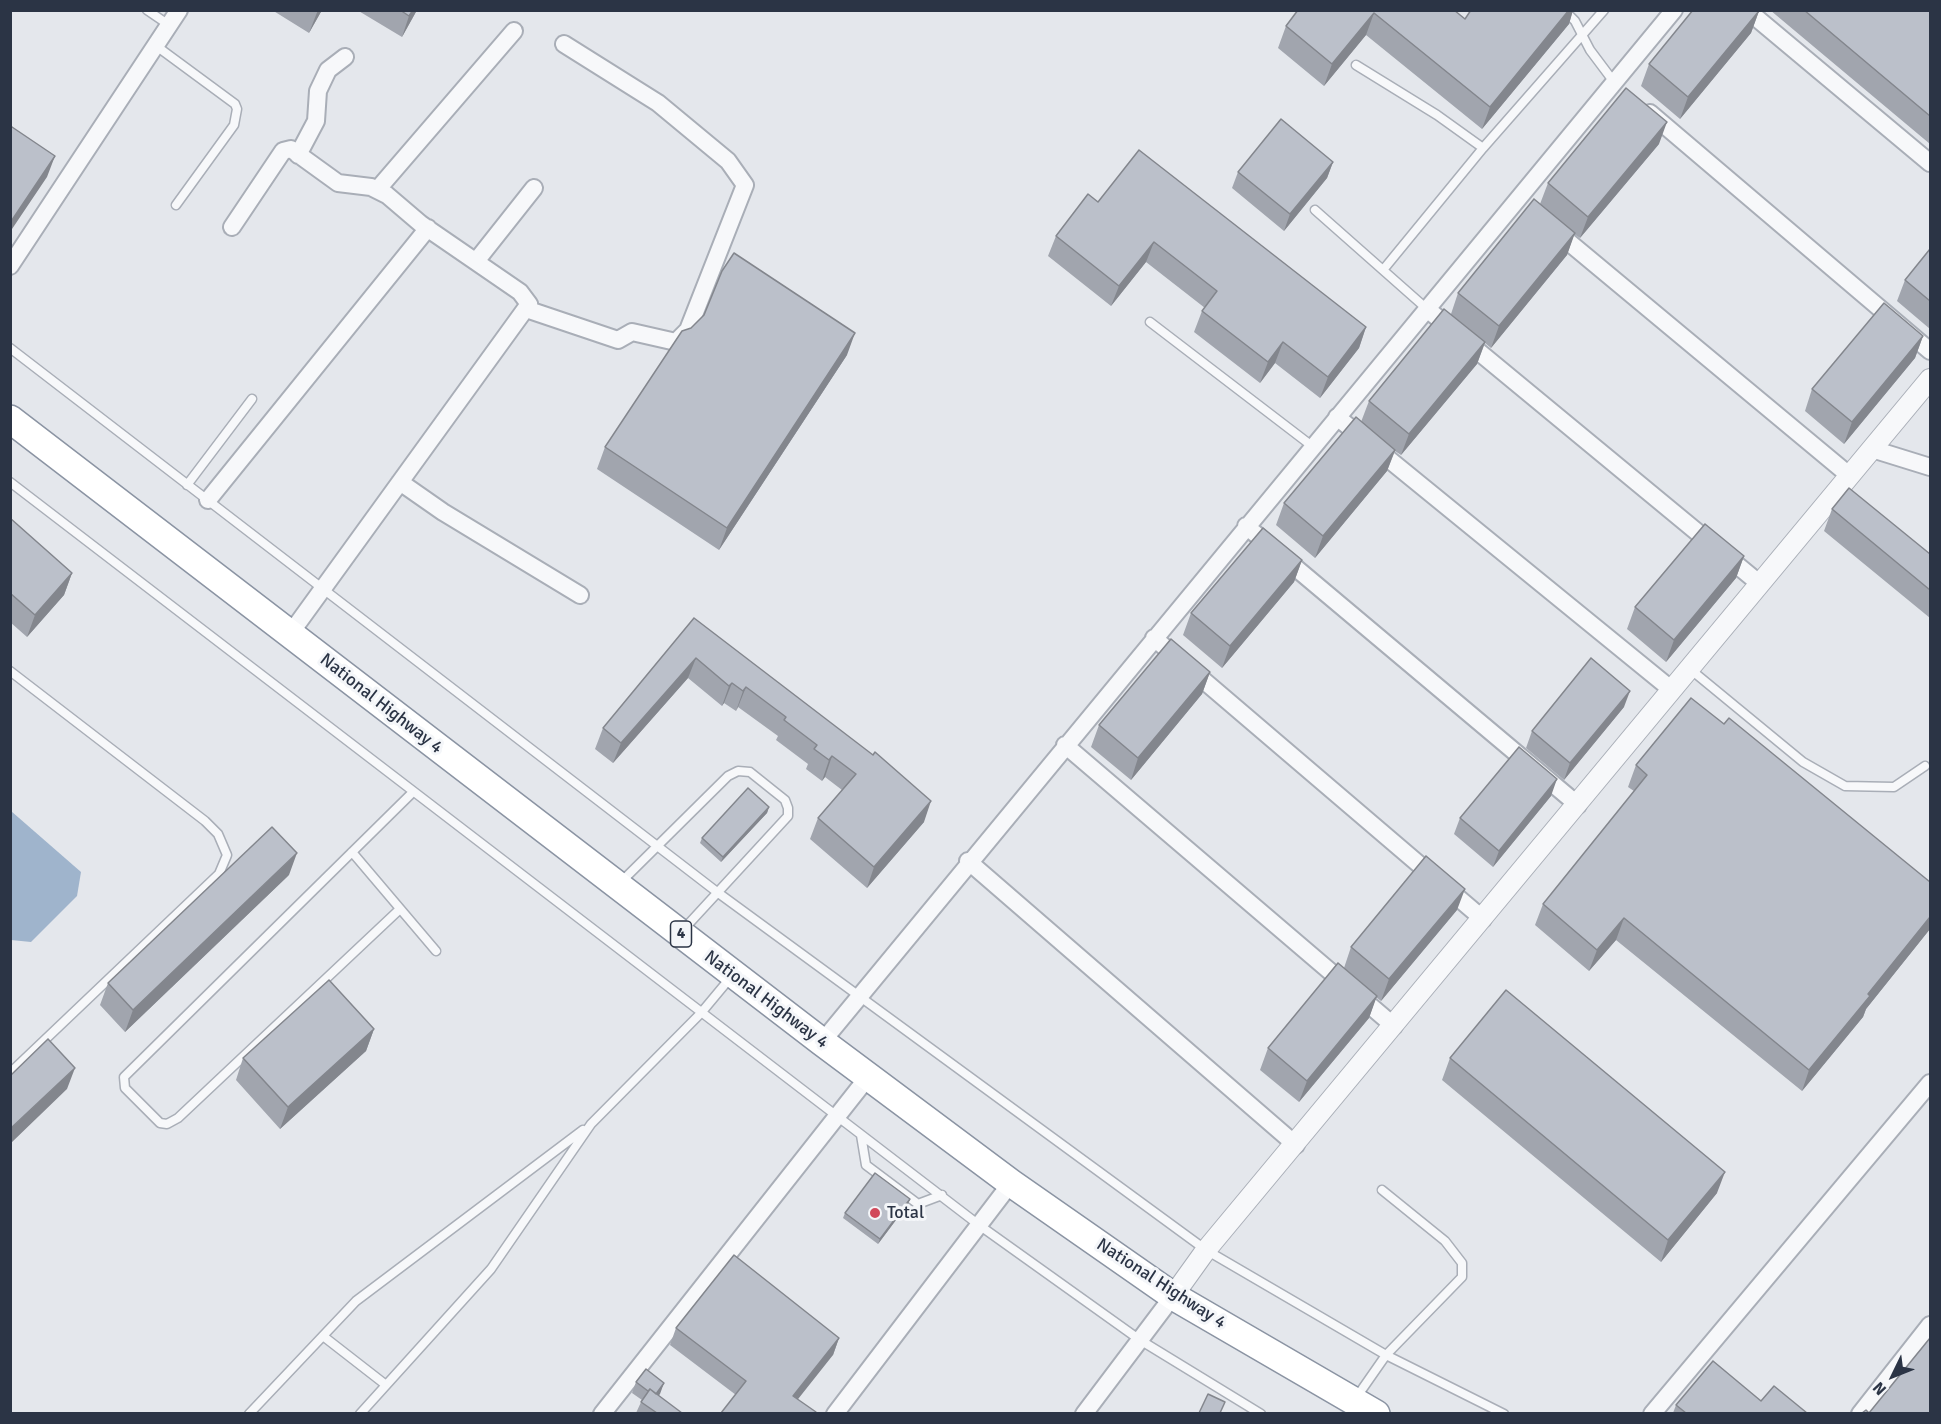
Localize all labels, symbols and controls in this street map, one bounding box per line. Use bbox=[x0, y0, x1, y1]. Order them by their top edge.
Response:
street label: National Highway 4 bbox=[315, 649, 447, 759]
road number: 4 bbox=[670, 921, 692, 947]
street label: National Highway 4 bbox=[700, 946, 832, 1054]
place label: Total bbox=[887, 1202, 924, 1224]
marker: Total bbox=[868, 1206, 882, 1220]
street label: National Highway 4 bbox=[1092, 1234, 1230, 1334]
north arrow bbox=[1863, 1346, 1923, 1406]
text: N bbox=[1869, 1377, 1891, 1399]

